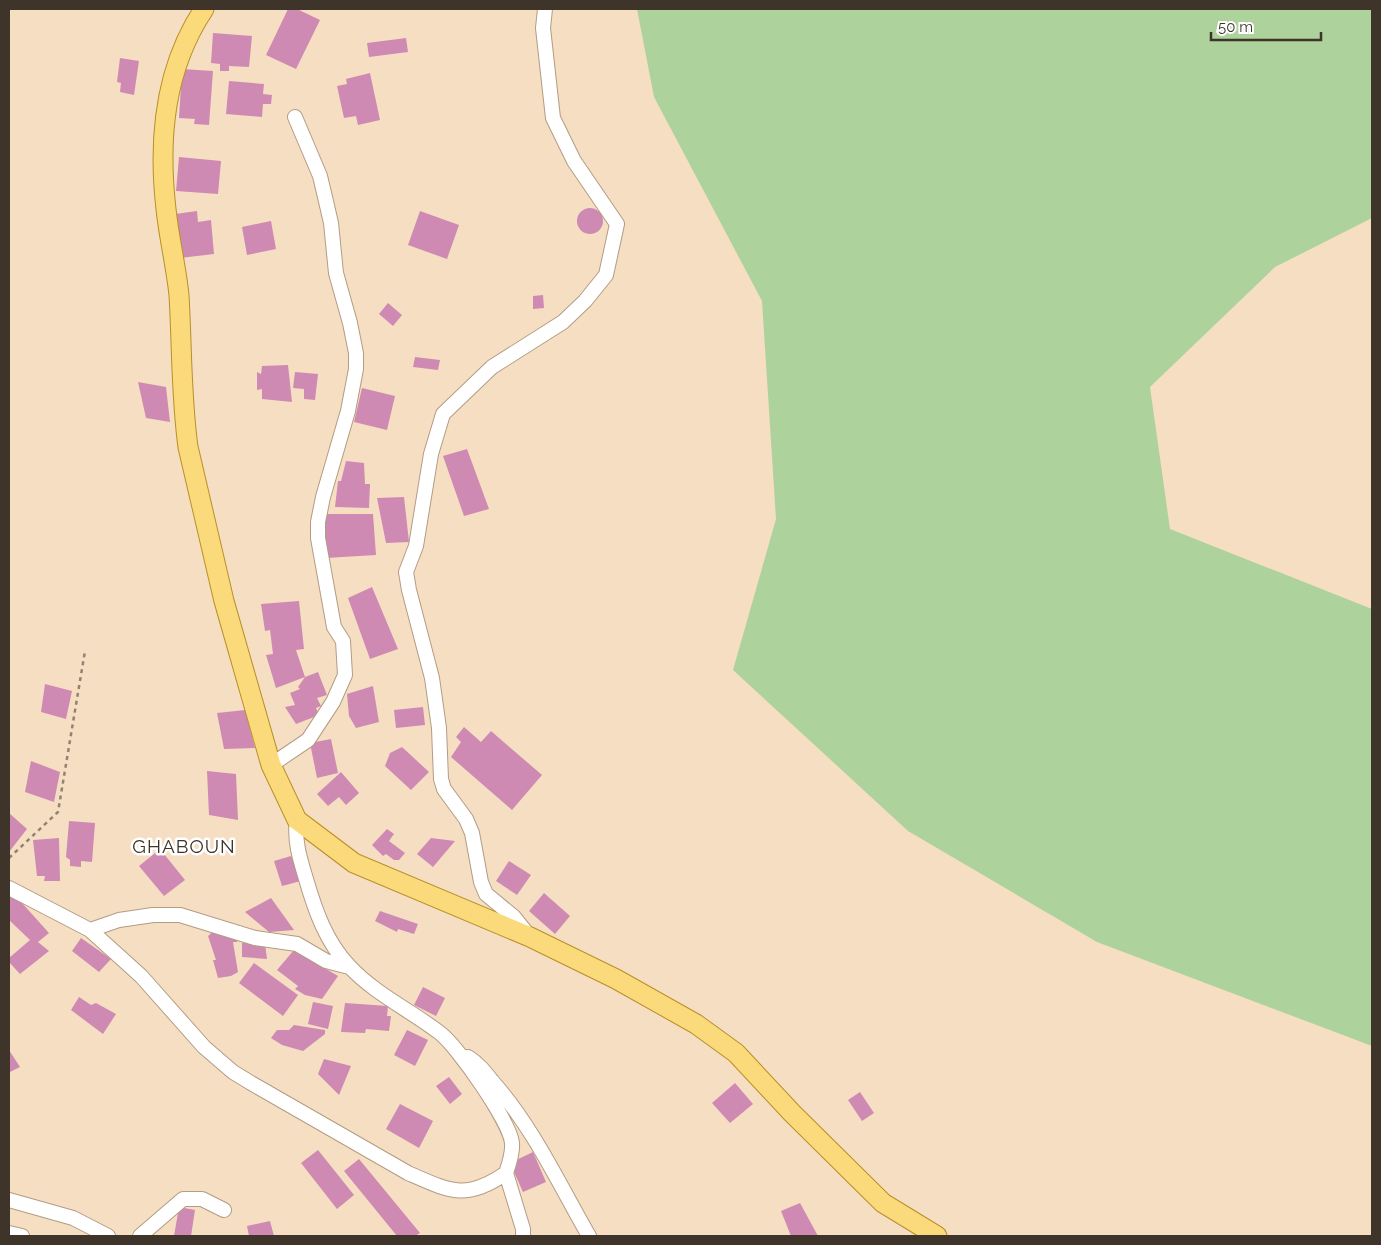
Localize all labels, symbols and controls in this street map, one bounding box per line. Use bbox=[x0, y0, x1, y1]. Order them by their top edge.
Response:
scale bar bbox=[1211, 10, 1321, 42]
text: 50 m bbox=[1218, 18, 1253, 36]
district label: GHABOUN bbox=[132, 835, 236, 857]

